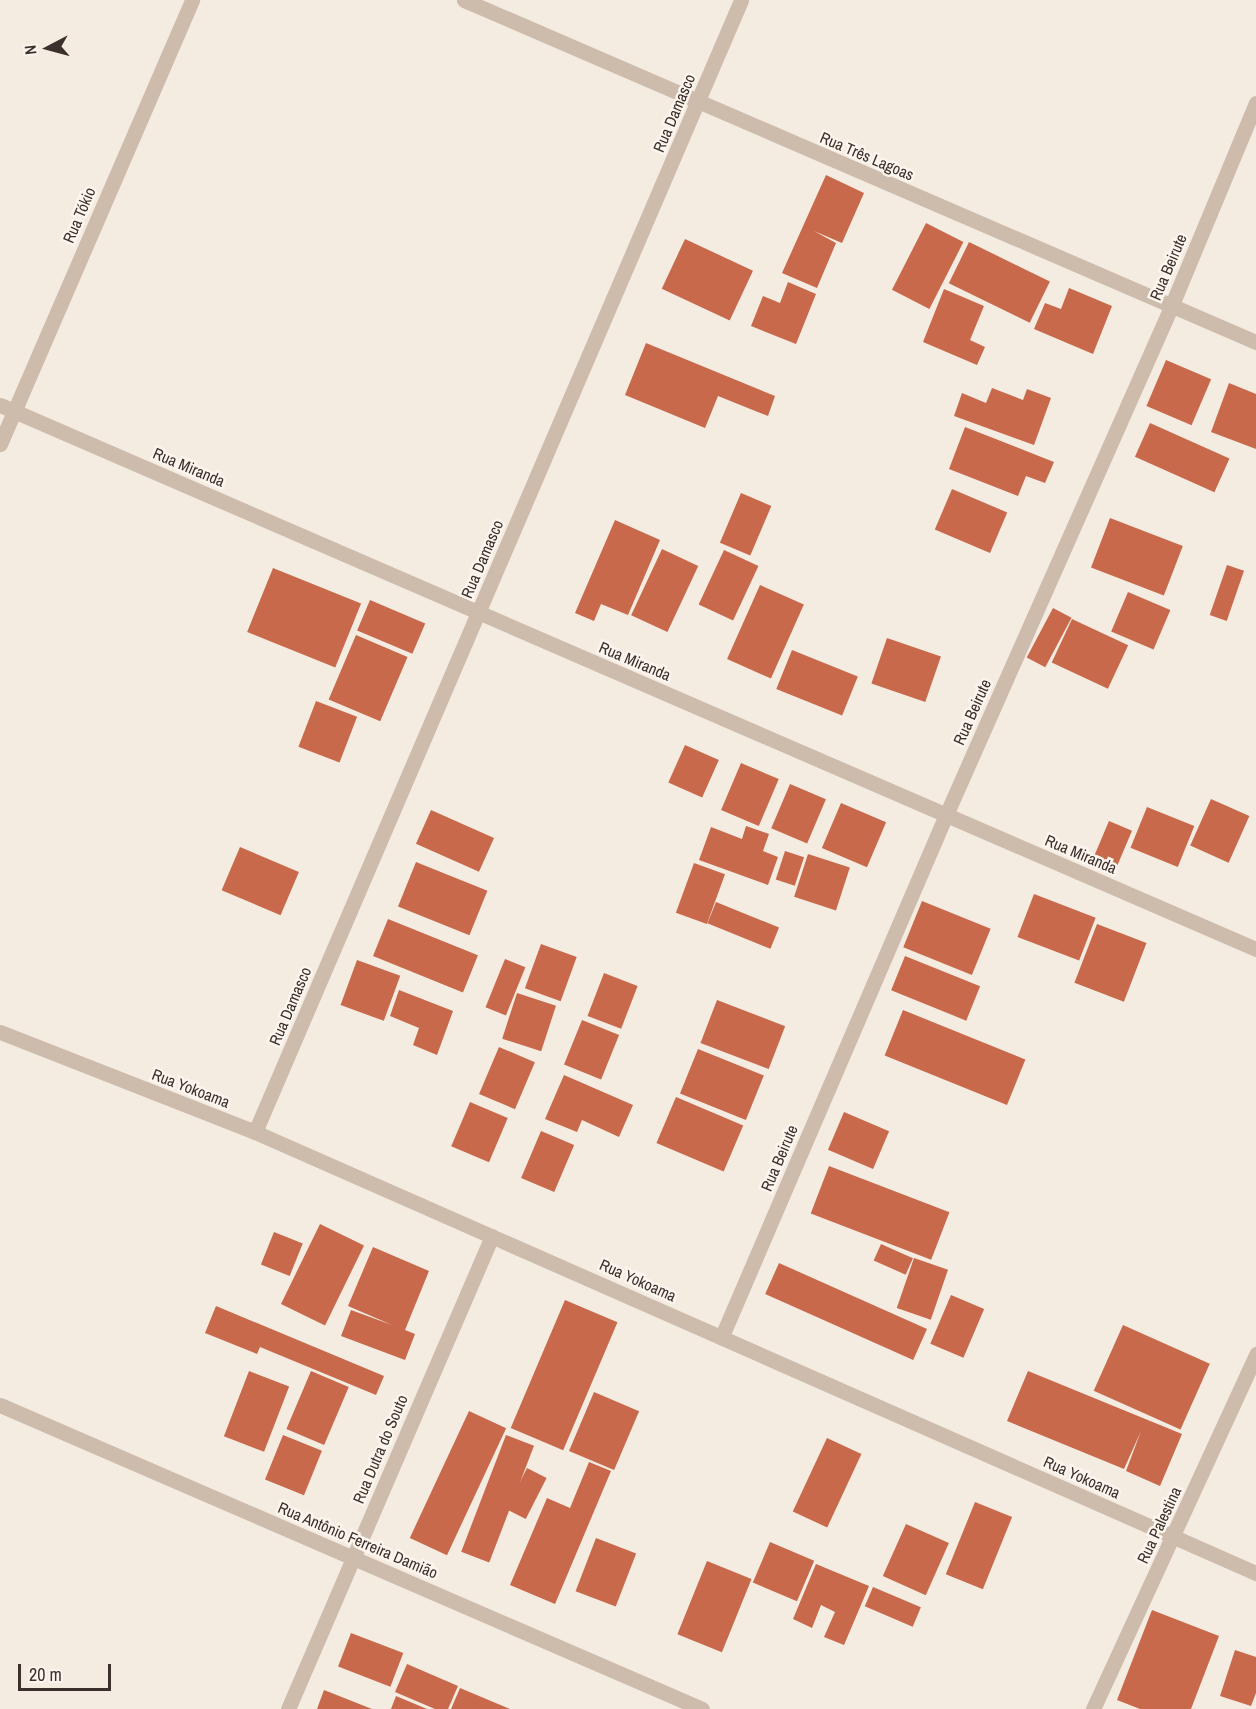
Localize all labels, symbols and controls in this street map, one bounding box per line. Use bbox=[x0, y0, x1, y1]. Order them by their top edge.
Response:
north arrow bbox=[18, 18, 78, 78]
text: N bbox=[19, 44, 42, 56]
street label: Rua Damasco bbox=[649, 71, 699, 155]
street label: Rua Três Lagoas bbox=[817, 128, 917, 184]
street label: Rua Tókio bbox=[59, 184, 99, 246]
street label: Rua Beirute bbox=[1145, 231, 1191, 303]
street label: Rua Miranda bbox=[150, 443, 228, 491]
street label: Rua Damasco bbox=[457, 517, 507, 601]
street label: Rua Miranda bbox=[596, 637, 674, 685]
street label: Rua Beirute bbox=[949, 676, 995, 748]
street label: Rua Miranda bbox=[1042, 830, 1120, 878]
street label: Rua Damasco bbox=[265, 964, 315, 1048]
street label: Rua Yokoama bbox=[149, 1064, 233, 1112]
street label: Rua Beirute bbox=[756, 1122, 802, 1194]
street label: Rua Yokoama bbox=[597, 1255, 679, 1305]
street label: Rua Dutra do Souto bbox=[349, 1392, 411, 1506]
street label: Rua Yokoama bbox=[1041, 1452, 1123, 1502]
street label: Rua Palestina bbox=[1133, 1484, 1185, 1566]
street label: Rua Antônio Ferreira Damião bbox=[275, 1498, 441, 1582]
scale bar bbox=[21, 1652, 114, 1690]
text: 20 m bbox=[29, 1662, 62, 1687]

